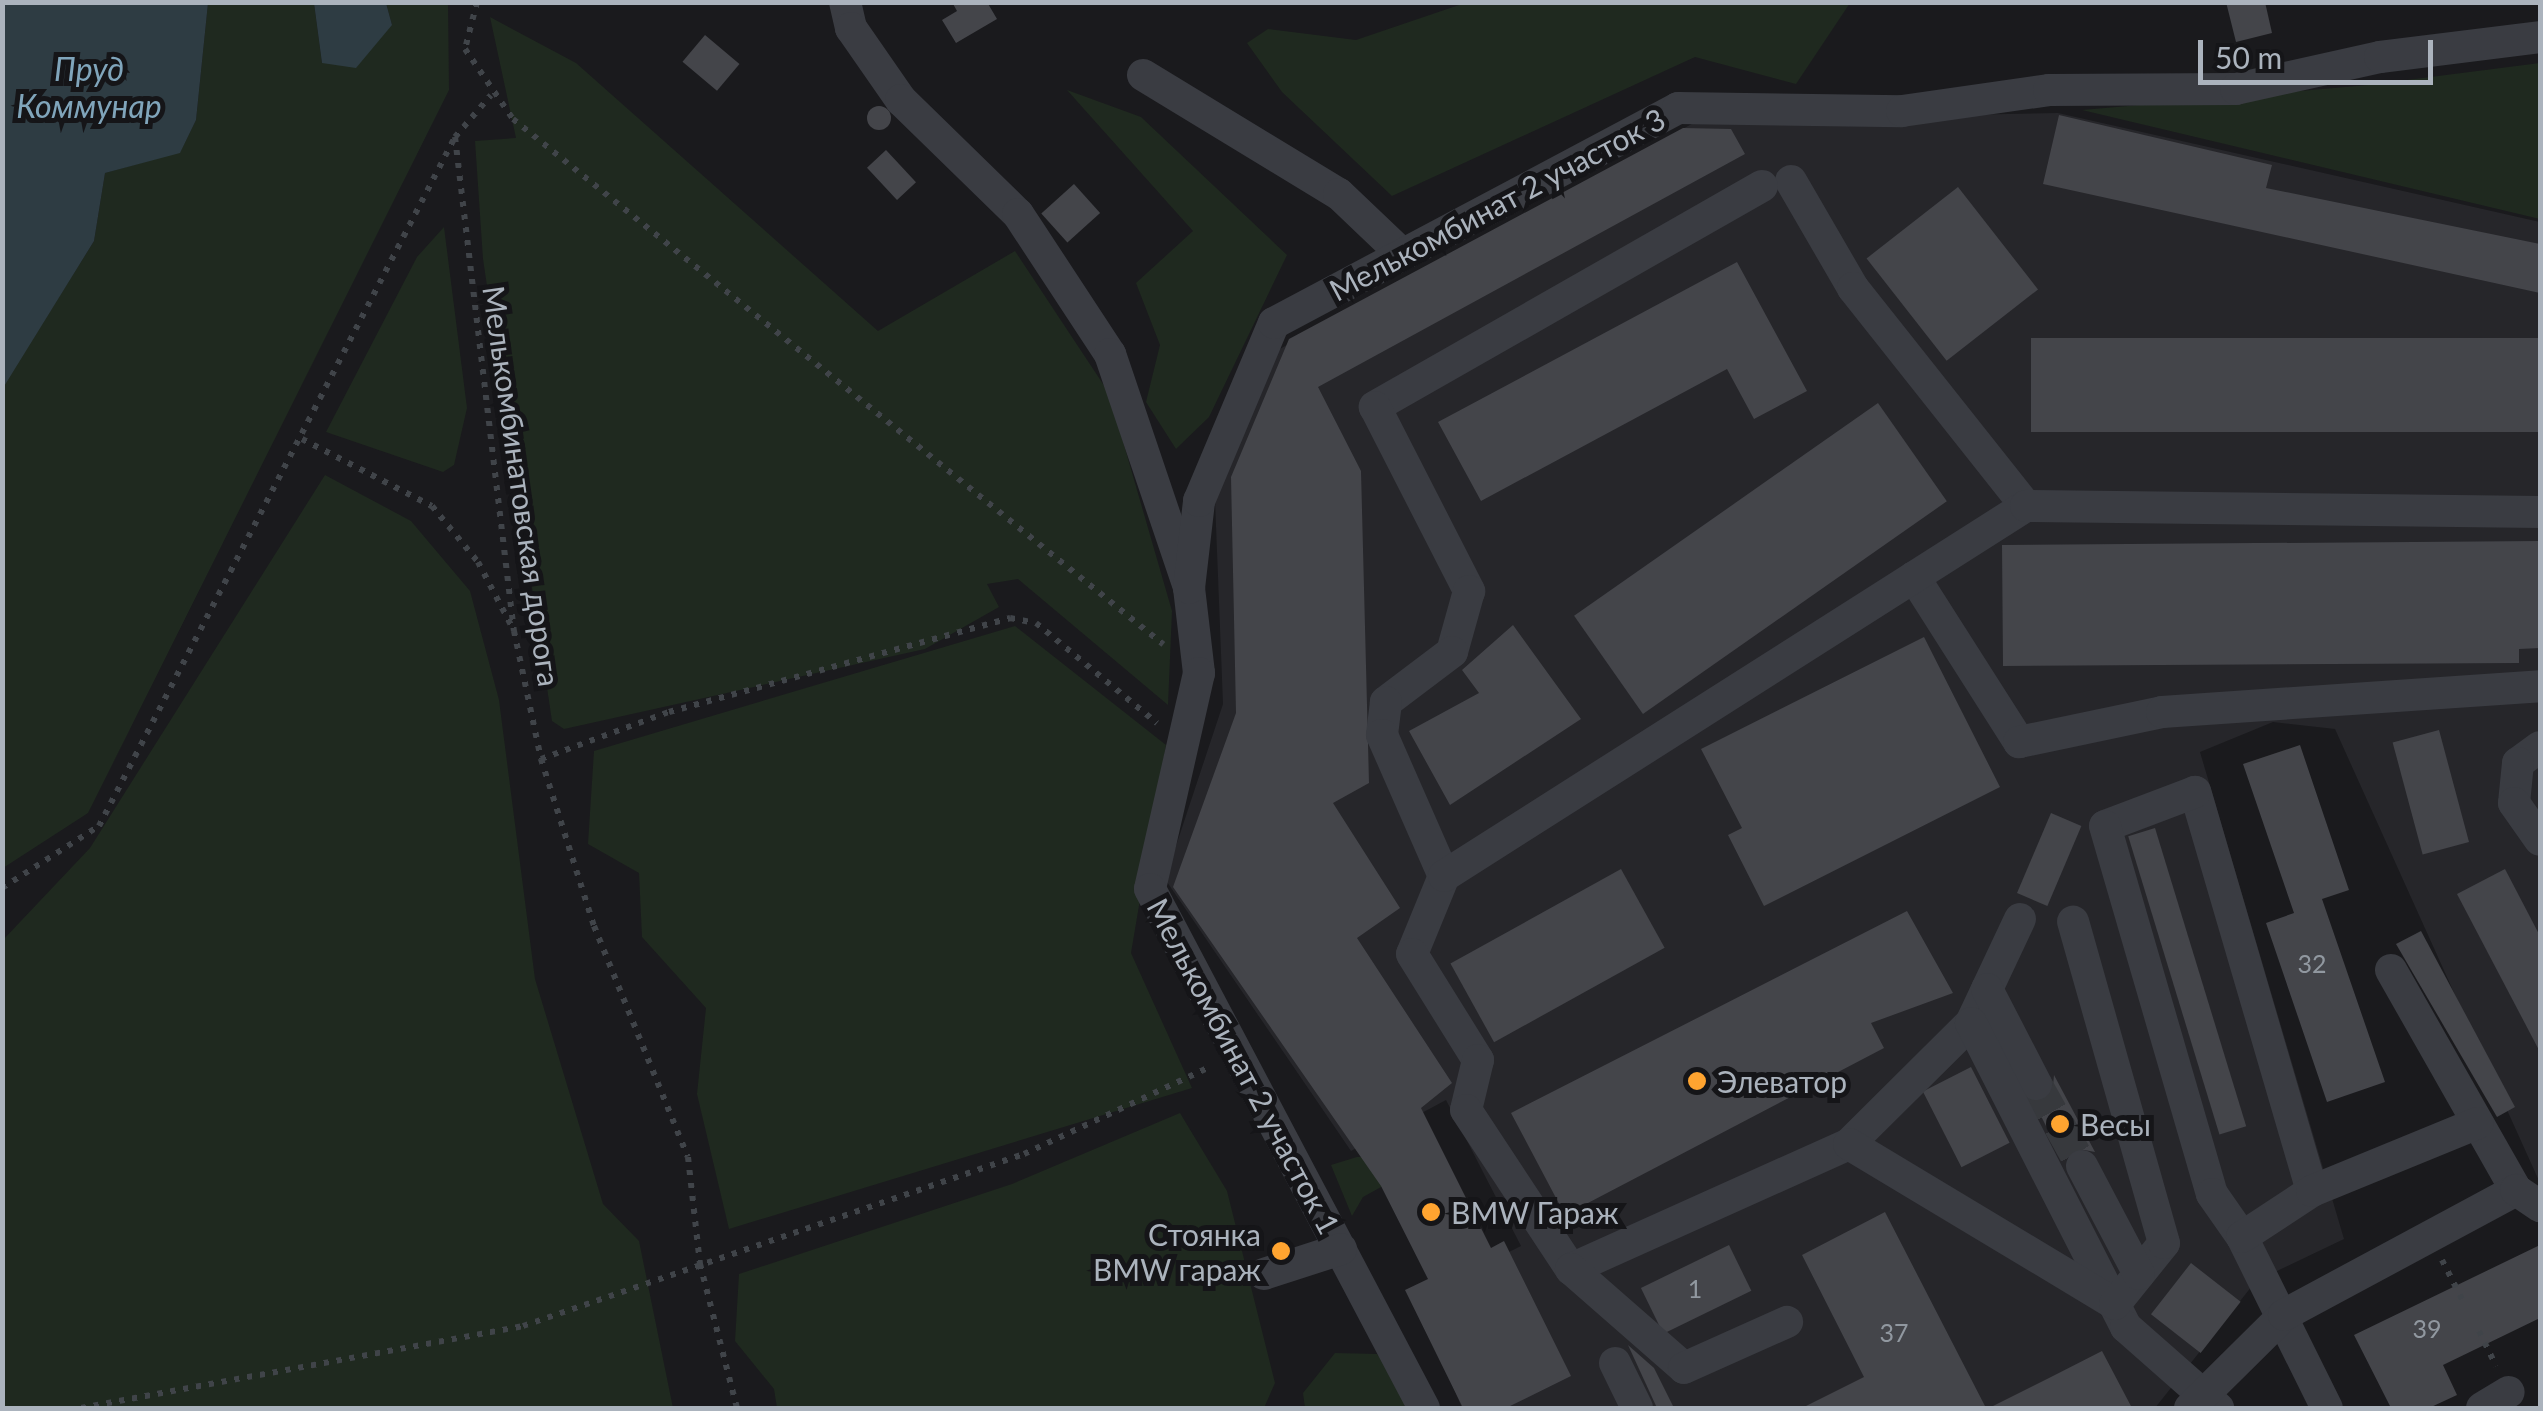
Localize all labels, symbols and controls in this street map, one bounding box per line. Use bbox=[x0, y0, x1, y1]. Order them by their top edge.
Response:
scale bar bbox=[2203, 20, 2438, 82]
text: 50 m bbox=[2215, 39, 2282, 75]
water label: Пруд Коммунар bbox=[16, 51, 162, 126]
street label: Мелькомбинат 2 участок 3 bbox=[1323, 100, 1671, 308]
street label: Мелькомбинатовская дорога bbox=[476, 283, 568, 689]
street label: Мелькомбинат 2 участок 1 bbox=[1140, 892, 1348, 1240]
house number: 32 bbox=[2298, 948, 2326, 978]
place label: Элеватор bbox=[1717, 1063, 1847, 1099]
marker: Элеватор bbox=[1686, 1070, 1708, 1092]
place label: Весы bbox=[2080, 1106, 2151, 1142]
marker: Весы bbox=[2049, 1113, 2071, 1135]
place label: BMW Гараж bbox=[1451, 1194, 1619, 1230]
marker: BMW Гараж bbox=[1420, 1201, 1442, 1223]
place label: Стоянка BMW гараж bbox=[1093, 1216, 1261, 1286]
marker: Стоянка BMW гараж bbox=[1270, 1240, 1292, 1262]
house number: 1 bbox=[1688, 1273, 1702, 1303]
house number: 39 bbox=[2413, 1313, 2441, 1343]
house number: 37 bbox=[1880, 1317, 1908, 1347]

